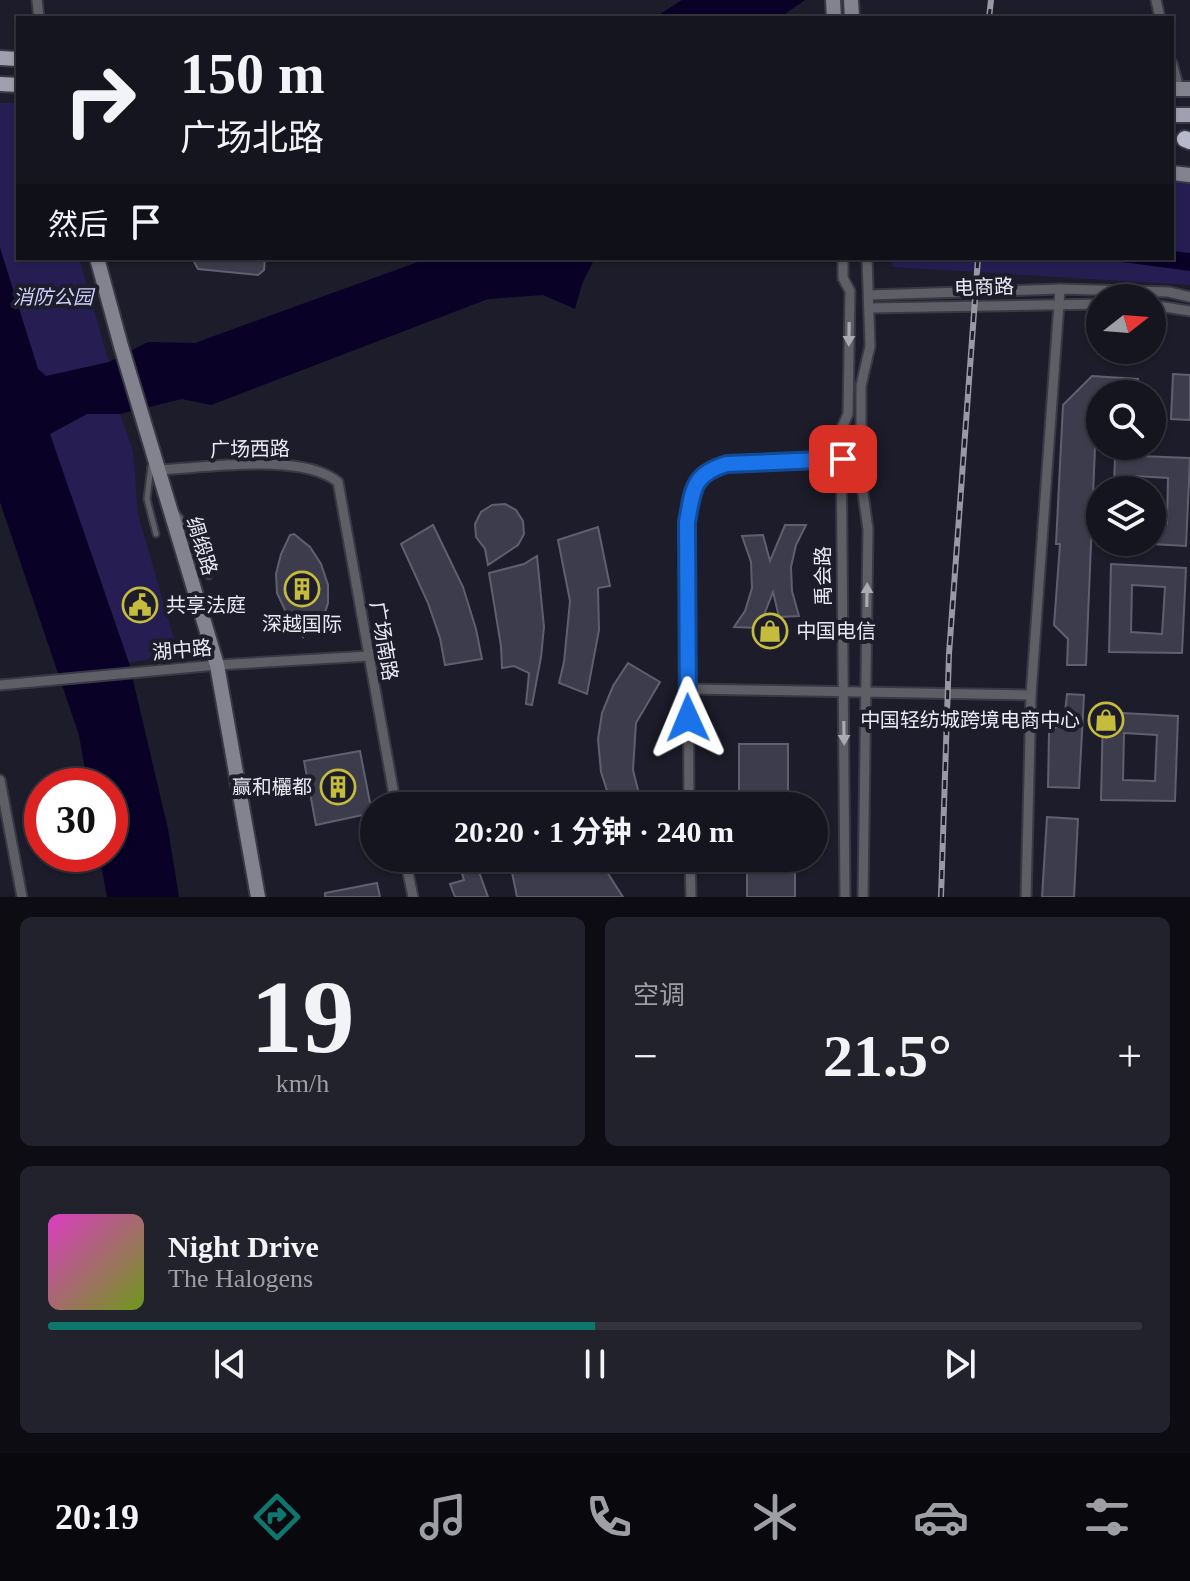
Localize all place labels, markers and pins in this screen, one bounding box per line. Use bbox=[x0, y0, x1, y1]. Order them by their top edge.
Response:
pin bbox=[809, 425, 877, 493]
building icon: 深越国际 bbox=[283, 570, 321, 608]
public building icon: 共享法庭 bbox=[121, 586, 159, 624]
place label: 共享法庭 bbox=[166, 594, 246, 616]
shop icon: 中国电信 bbox=[751, 612, 789, 650]
place label: 深越国际 bbox=[262, 613, 342, 635]
place label: 中国电信 bbox=[796, 620, 876, 642]
shop icon: 中国轻纺城跨境电商中心 bbox=[1087, 701, 1125, 739]
place label: 中国轻纺城跨境电商中心 bbox=[860, 709, 1080, 731]
building icon: 赢和欐都 bbox=[319, 768, 357, 806]
place label: 赢和欐都 bbox=[232, 776, 312, 798]

